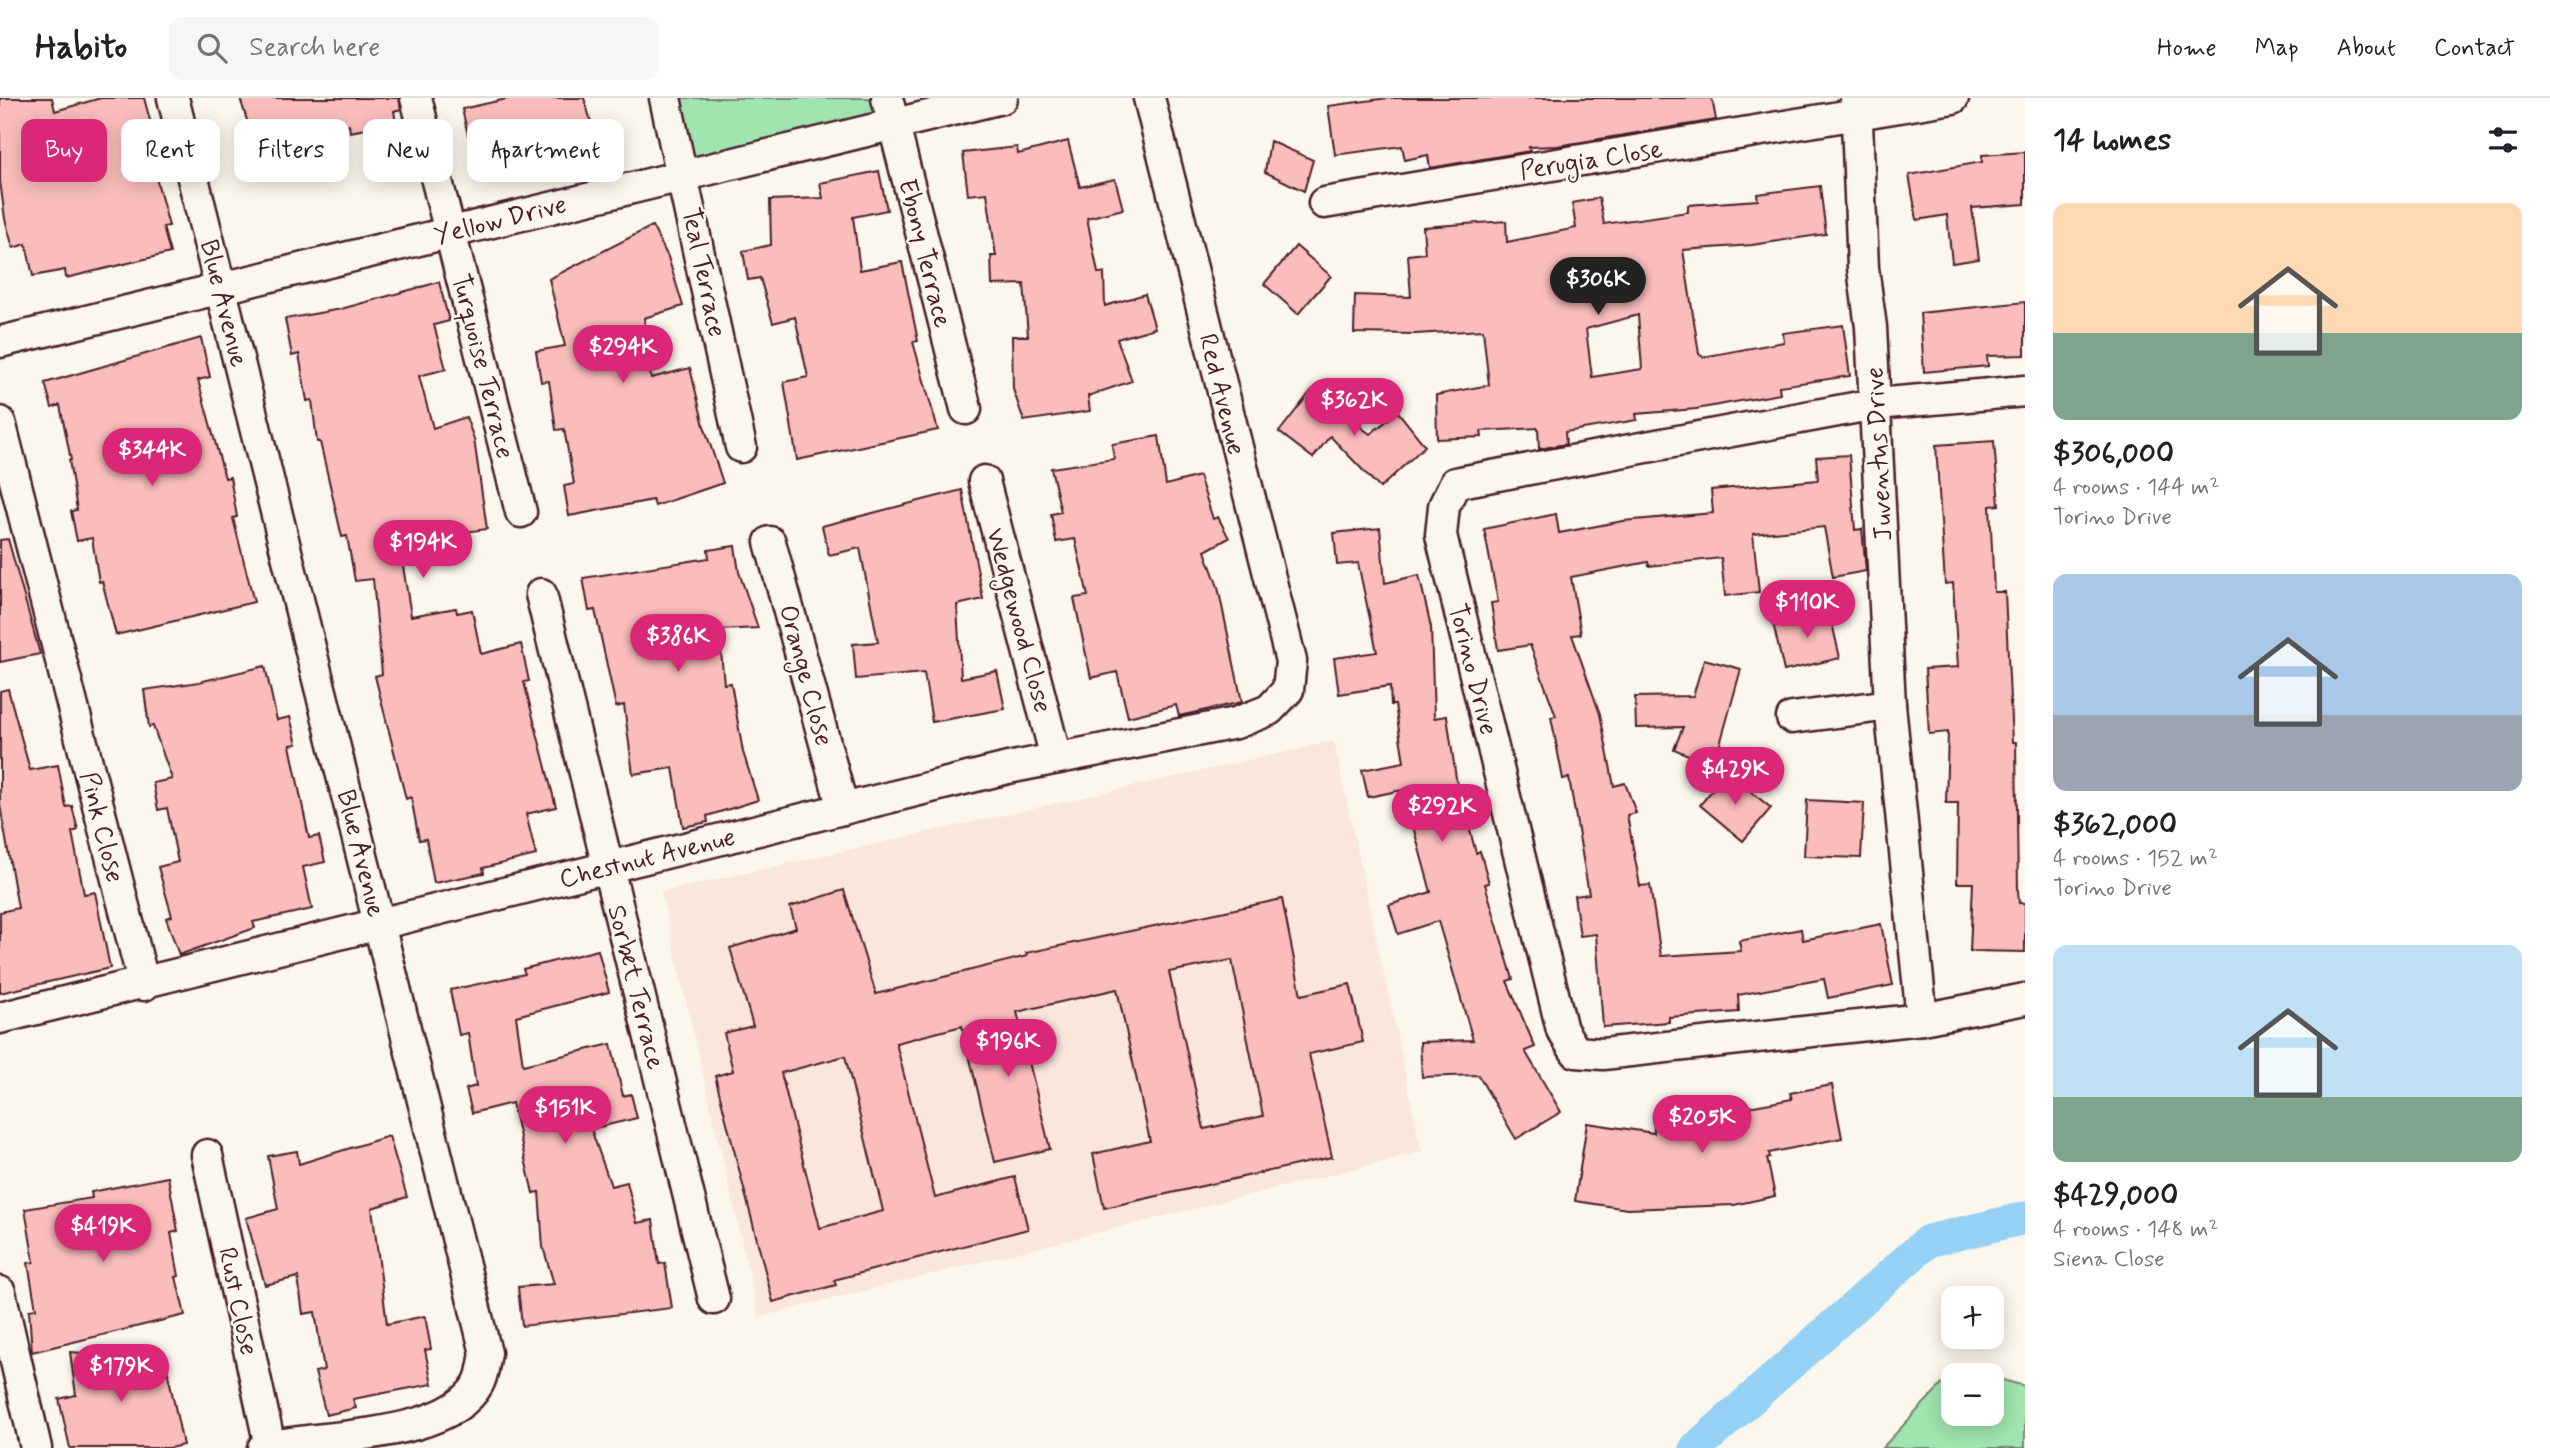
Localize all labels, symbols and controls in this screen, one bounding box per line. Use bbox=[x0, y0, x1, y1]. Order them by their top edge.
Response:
search box bbox=[169, 17, 659, 80]
text: Habito bbox=[35, 26, 127, 70]
icon: search bbox=[193, 29, 231, 67]
text: Search here bbox=[249, 31, 380, 65]
text: Home bbox=[2157, 33, 2217, 64]
text: Map bbox=[2255, 33, 2299, 64]
text: About bbox=[2337, 33, 2396, 64]
text: Contact bbox=[2434, 33, 2515, 64]
chip: Buy bbox=[21, 119, 107, 182]
chip: Rent bbox=[121, 119, 220, 182]
chip: Filters bbox=[234, 119, 349, 182]
chip: New bbox=[363, 119, 453, 182]
chip: Apartment bbox=[467, 119, 624, 182]
text: 14 homes bbox=[2053, 121, 2171, 160]
icon: filters bbox=[2484, 121, 2522, 159]
street label: Perugia Close bbox=[1518, 133, 1665, 191]
street label: Ebony Terrace bbox=[889, 175, 959, 332]
street label: Yellow Drive bbox=[431, 188, 570, 254]
street label: Teal Terrace bbox=[673, 204, 733, 340]
street label: Blue Avenue bbox=[191, 236, 255, 371]
icon: home bbox=[2225, 248, 2351, 374]
pin: $306K bbox=[1549, 258, 1647, 317]
text: $306K bbox=[1566, 265, 1630, 295]
street label: Turquoise Terrace bbox=[443, 270, 521, 463]
pin: $294K bbox=[574, 326, 672, 385]
street label: Red Avenue bbox=[1190, 330, 1253, 459]
text: $294K bbox=[589, 333, 657, 363]
street label: Juventus Drive bbox=[1858, 366, 1902, 542]
pin: $362K bbox=[1305, 378, 1403, 438]
text: $362K bbox=[1321, 386, 1387, 416]
pin: $344K bbox=[103, 428, 201, 488]
text: $306,000 bbox=[2053, 434, 2174, 473]
text: $344K bbox=[118, 436, 186, 466]
text: 4 rooms · 144 m² bbox=[2053, 473, 2220, 503]
text: Torino Drive bbox=[2053, 503, 2172, 533]
pin: $194K bbox=[374, 520, 472, 580]
street label: Wedgewood Close bbox=[975, 524, 1059, 717]
text: $194K bbox=[389, 528, 457, 558]
pin: $110K bbox=[1758, 580, 1856, 640]
text: $110K bbox=[1775, 588, 1839, 618]
street label: Torino Drive bbox=[1439, 600, 1505, 739]
street label: Orange Close bbox=[768, 601, 840, 750]
pin: $386K bbox=[629, 614, 727, 674]
icon: home bbox=[2225, 619, 2351, 745]
text: $386K bbox=[646, 622, 710, 652]
pin: $429K bbox=[1686, 748, 1784, 807]
text: $429K bbox=[1701, 755, 1769, 785]
street label: Pink Close bbox=[71, 769, 131, 886]
pin: $292K bbox=[1393, 784, 1491, 844]
street label: Blue Avenue bbox=[328, 786, 392, 921]
text: $292K bbox=[1408, 792, 1476, 822]
text: $362,000 bbox=[2053, 805, 2177, 844]
street label: Chestnut Avenue bbox=[556, 821, 739, 897]
text: 4 rooms · 152 m² bbox=[2053, 844, 2218, 874]
text: Torino Drive bbox=[2053, 874, 2172, 904]
street label: Sorbet Terrace bbox=[598, 902, 672, 1073]
icon: home bbox=[2225, 990, 2351, 1116]
pin: $196K bbox=[959, 1020, 1057, 1079]
text: $196K bbox=[976, 1027, 1040, 1057]
pin: $151K bbox=[516, 1086, 614, 1146]
text: $151K bbox=[534, 1094, 596, 1124]
pin: $205K bbox=[1653, 1096, 1751, 1155]
text: $205K bbox=[1669, 1103, 1735, 1133]
text: $429,000 bbox=[2053, 1176, 2178, 1215]
pin: $419K bbox=[54, 1204, 152, 1264]
text: $419K bbox=[70, 1212, 136, 1242]
text: 4 rooms · 148 m² bbox=[2053, 1215, 2218, 1245]
street label: Rust Close bbox=[209, 1244, 265, 1359]
text: Siena Close bbox=[2053, 1245, 2165, 1275]
map controls bbox=[1941, 1286, 2004, 1426]
button: + bbox=[1941, 1286, 2004, 1349]
pin: $179K bbox=[72, 1344, 170, 1404]
text: $179K bbox=[89, 1352, 153, 1382]
button: − bbox=[1941, 1363, 2004, 1426]

